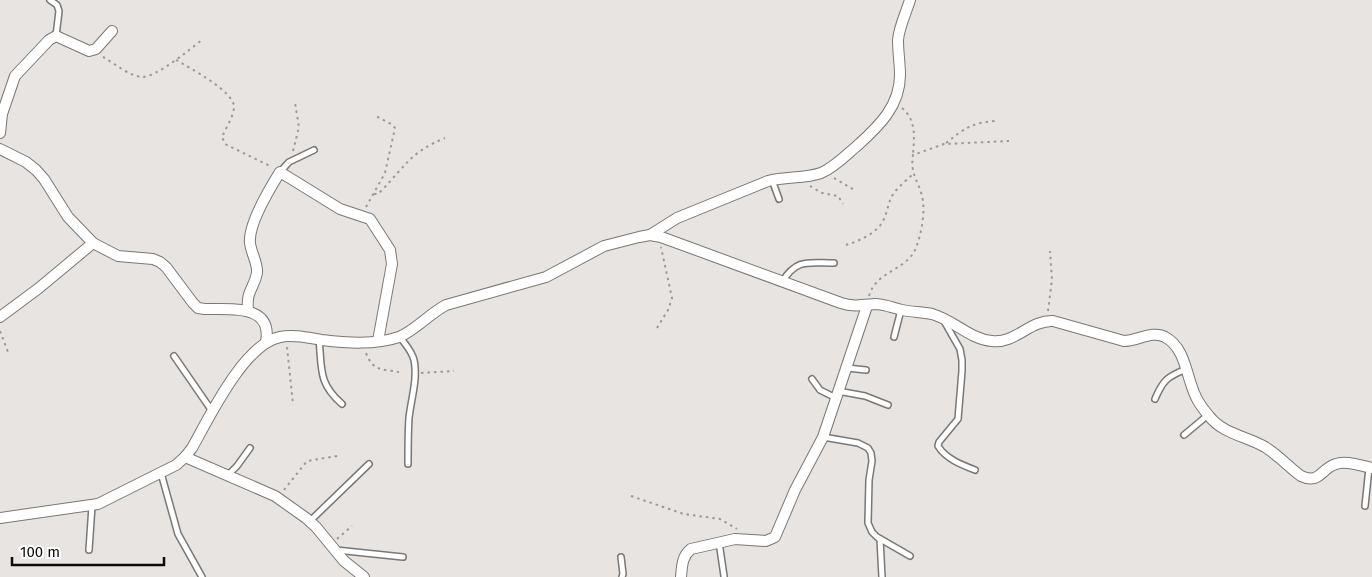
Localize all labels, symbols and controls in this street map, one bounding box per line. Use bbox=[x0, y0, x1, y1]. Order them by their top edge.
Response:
scale bar bbox=[12, 534, 165, 566]
text: 100 m bbox=[20, 543, 60, 561]

